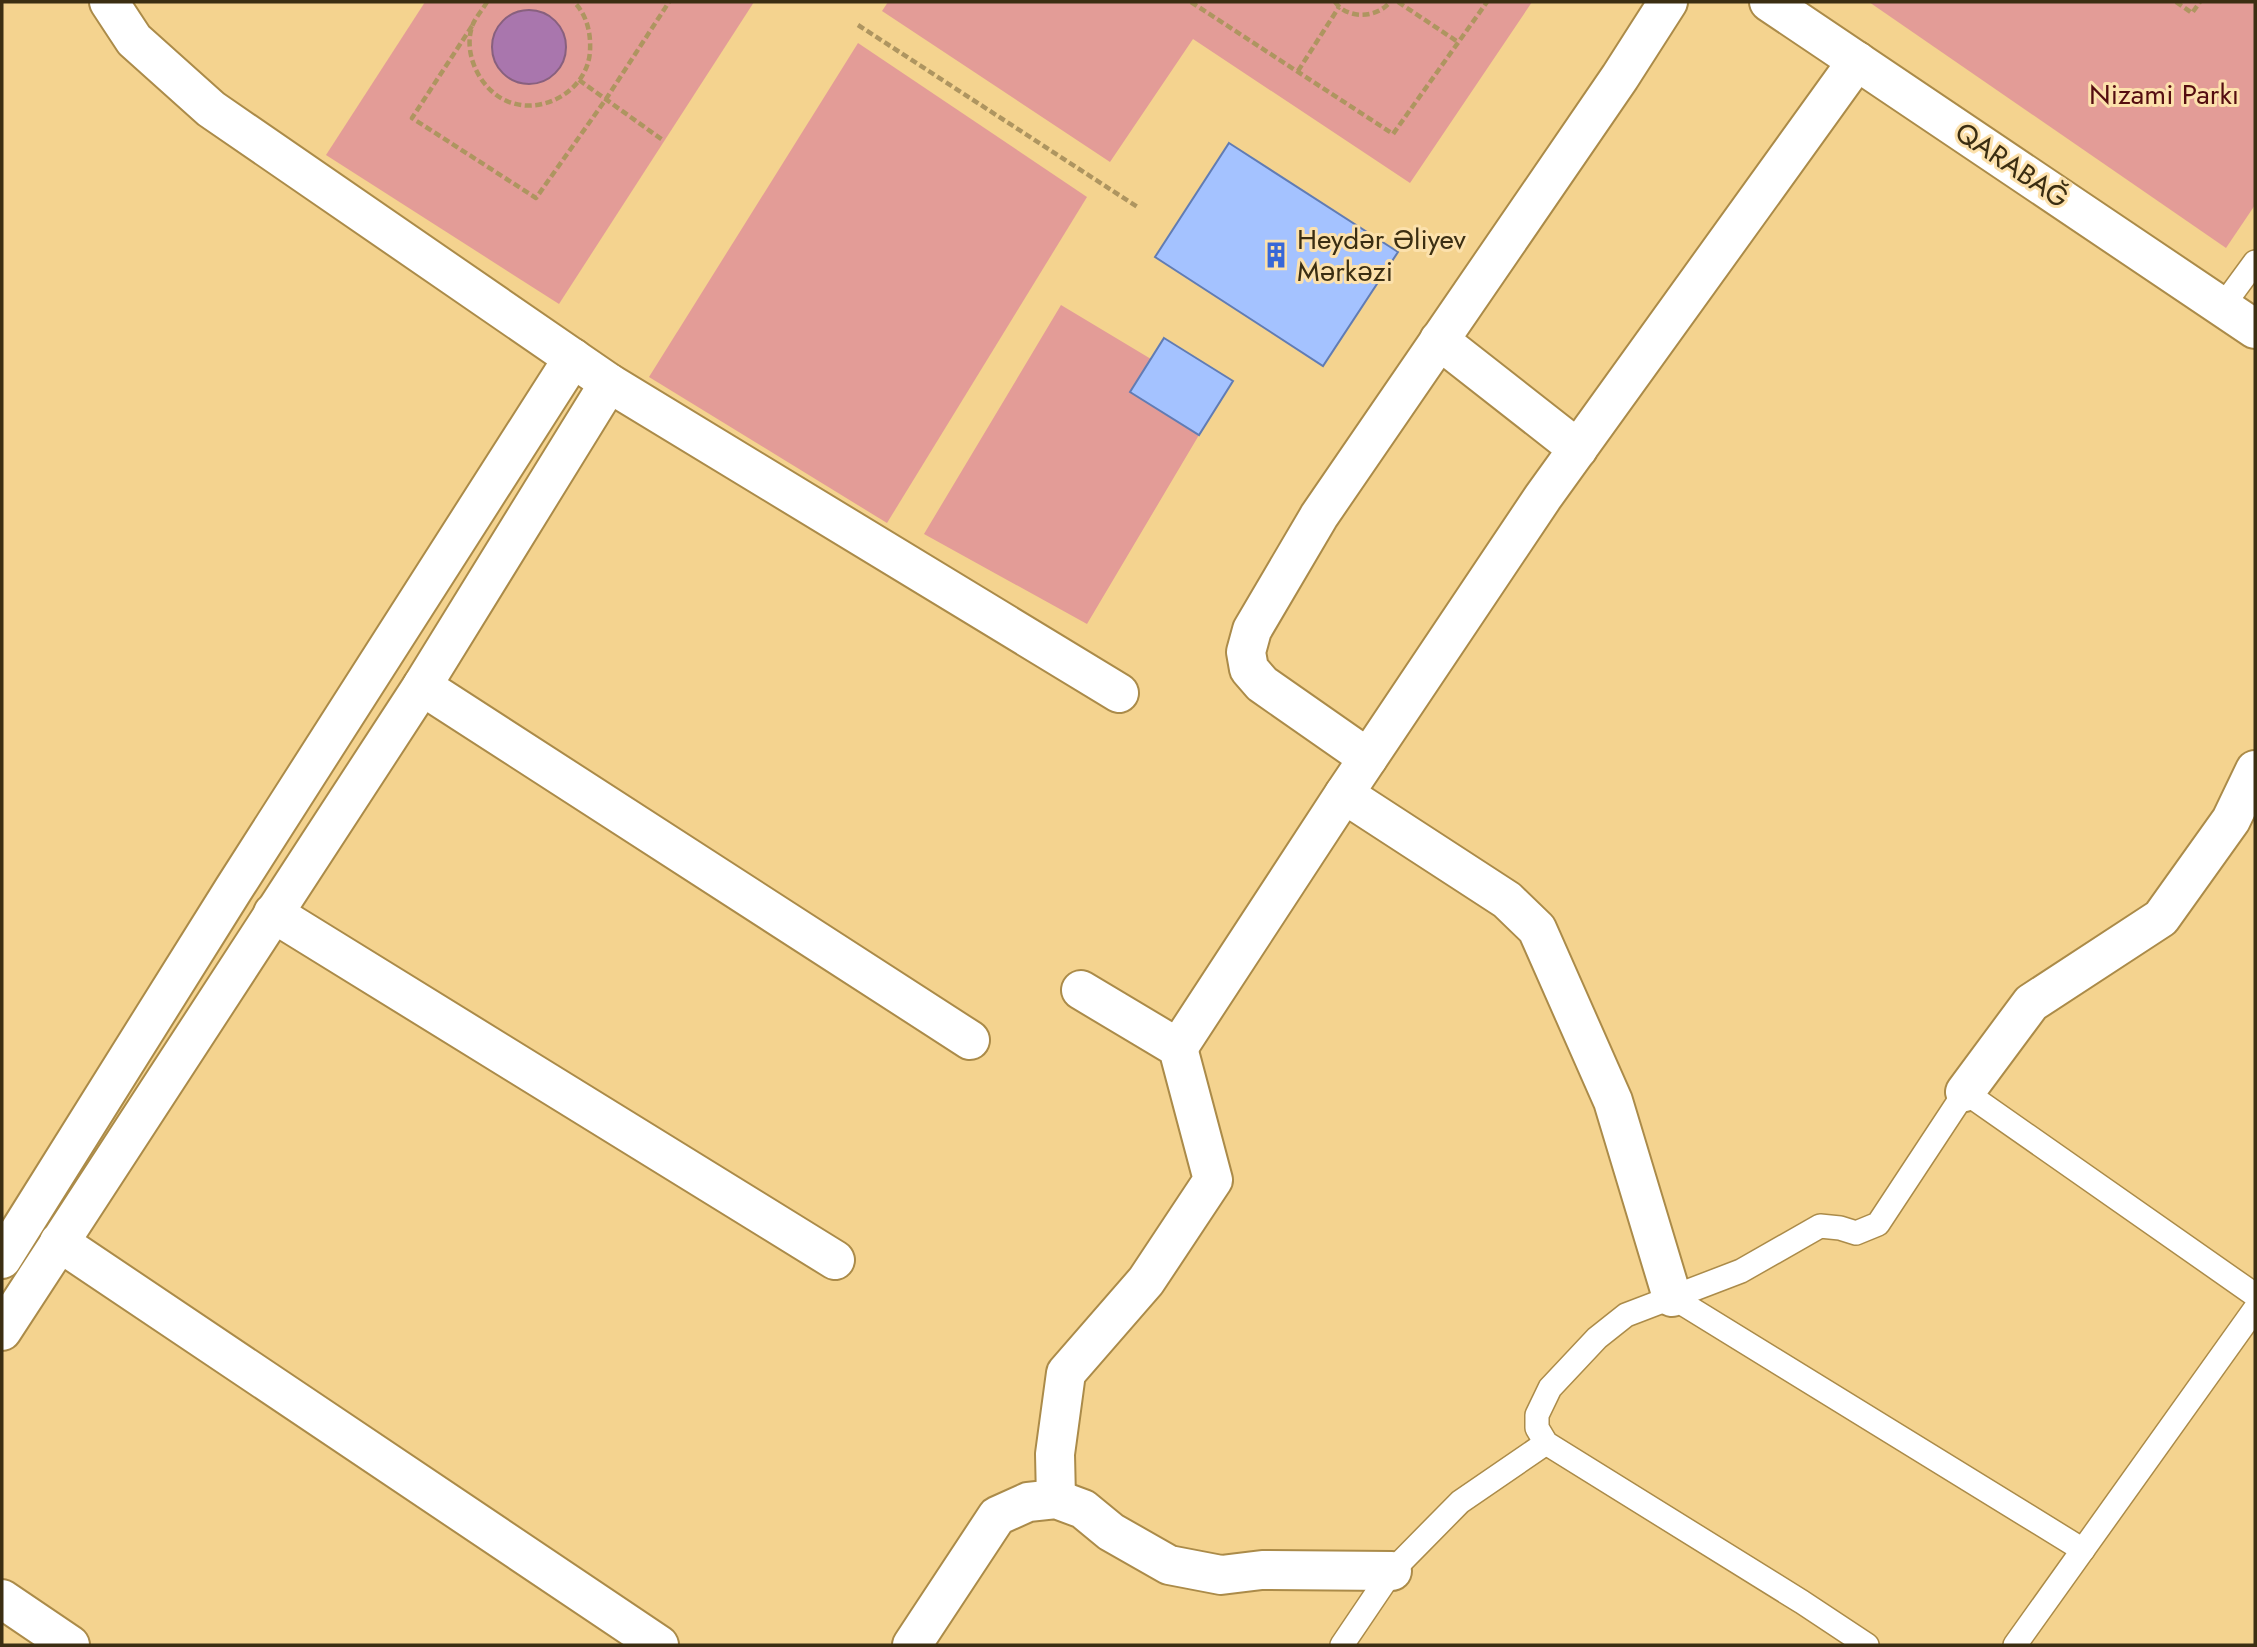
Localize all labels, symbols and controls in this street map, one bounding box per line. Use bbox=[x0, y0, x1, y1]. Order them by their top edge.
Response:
park label: Nizami Parkı bbox=[2089, 74, 2239, 115]
street label: QARABAĞ bbox=[1947, 112, 2077, 218]
place label: Heydər Əliyev Mərkəzi bbox=[1297, 219, 1467, 292]
building icon: Heydər Əliyev Mərkəzi bbox=[1261, 240, 1291, 270]

